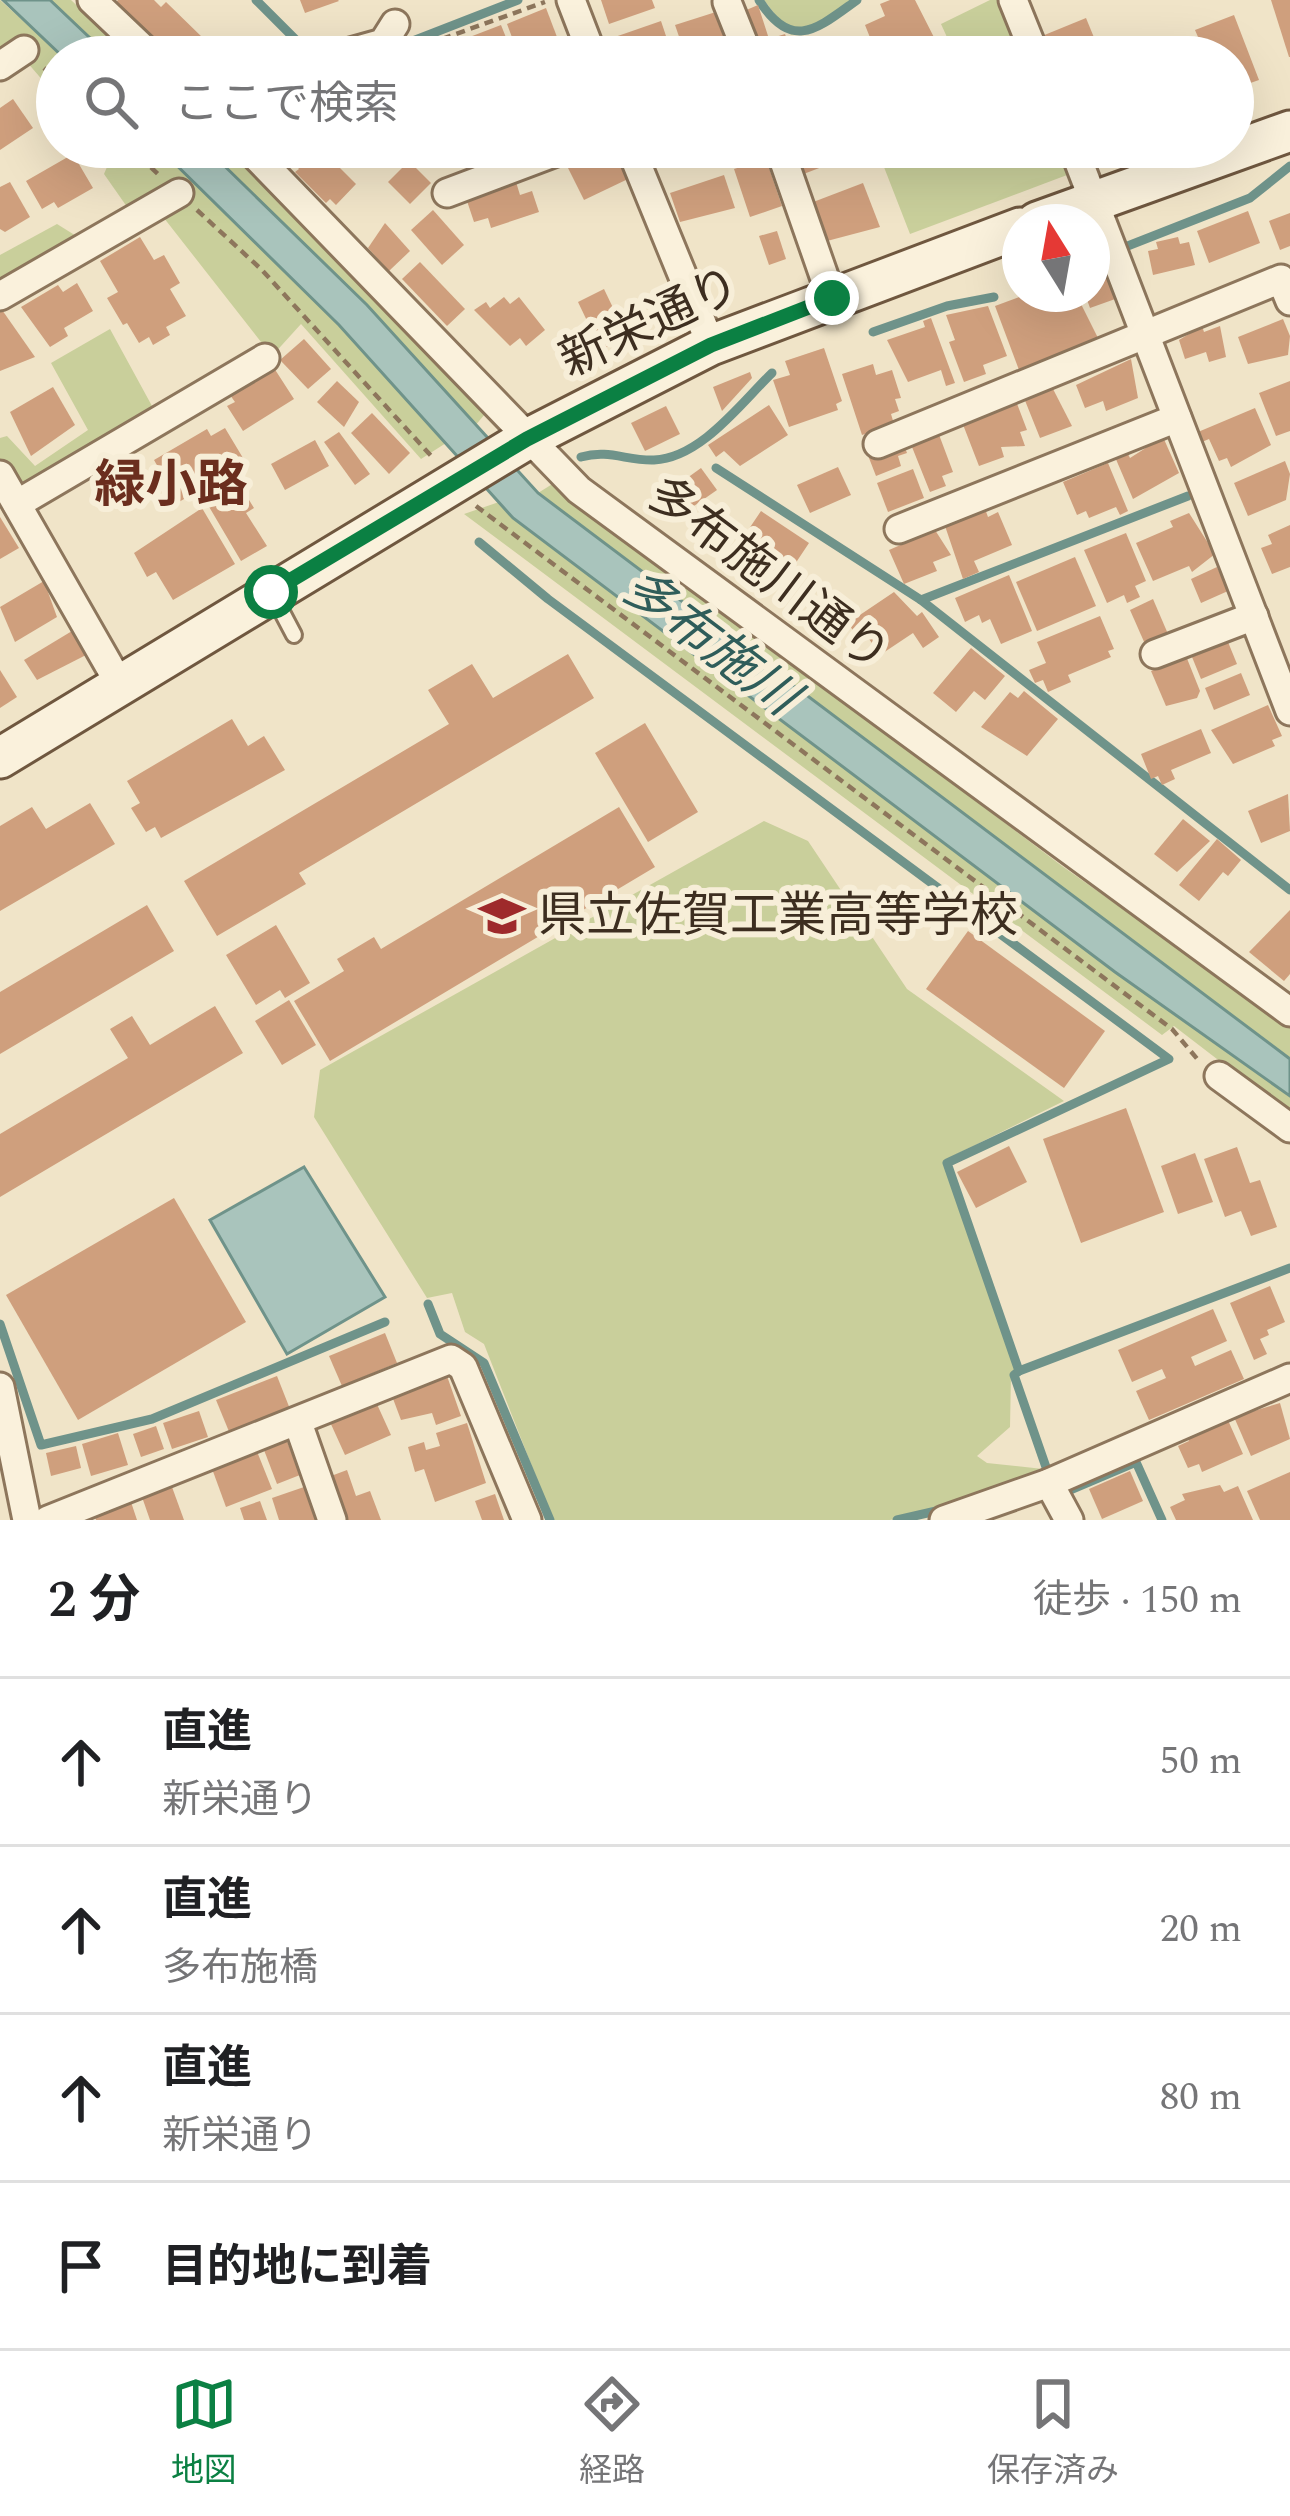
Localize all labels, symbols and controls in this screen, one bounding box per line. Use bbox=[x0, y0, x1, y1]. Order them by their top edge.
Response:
search box bbox=[36, 36, 1254, 168]
icon: search bbox=[78, 69, 144, 135]
text: ここで検索 bbox=[174, 70, 399, 139]
north arrow bbox=[1002, 204, 1110, 312]
street label: 新栄通り bbox=[548, 249, 752, 397]
route end bbox=[805, 271, 859, 325]
district label: 緑小路 bbox=[94, 447, 248, 525]
street label: 多布施川通り bbox=[636, 465, 900, 685]
water label: 多布施川 bbox=[609, 557, 809, 729]
route start bbox=[244, 565, 298, 619]
place label: 県立佐賀工業高等学校 bbox=[538, 880, 1018, 953]
school or university icon: 県立佐賀工業高等学校 bbox=[477, 891, 527, 941]
text: 2 分 bbox=[48, 1562, 140, 1640]
text: 徒歩 · 150 m bbox=[1033, 1571, 1242, 1630]
text: 直進 bbox=[162, 1698, 252, 1767]
icon: ahead bbox=[48, 1729, 114, 1795]
text: 50 m bbox=[1160, 1732, 1242, 1791]
text: 新栄通り bbox=[162, 1771, 318, 1830]
text: 直進 bbox=[162, 1866, 252, 1935]
icon: ahead bbox=[48, 1897, 114, 1963]
text: 20 m bbox=[1160, 1900, 1242, 1959]
text: 多布施橋 bbox=[162, 1939, 318, 1998]
text: 直進 bbox=[162, 2034, 252, 2103]
icon: ahead bbox=[48, 2065, 114, 2131]
text: 80 m bbox=[1160, 2068, 1242, 2127]
text: 新栄通り bbox=[162, 2107, 318, 2166]
icon: arrive bbox=[48, 2233, 114, 2299]
text: 目的地に到着 bbox=[162, 2233, 432, 2302]
tab: 地図 bbox=[171, 2371, 237, 2496]
tab: 経路 bbox=[579, 2371, 645, 2496]
tab: 保存済み bbox=[987, 2371, 1119, 2496]

